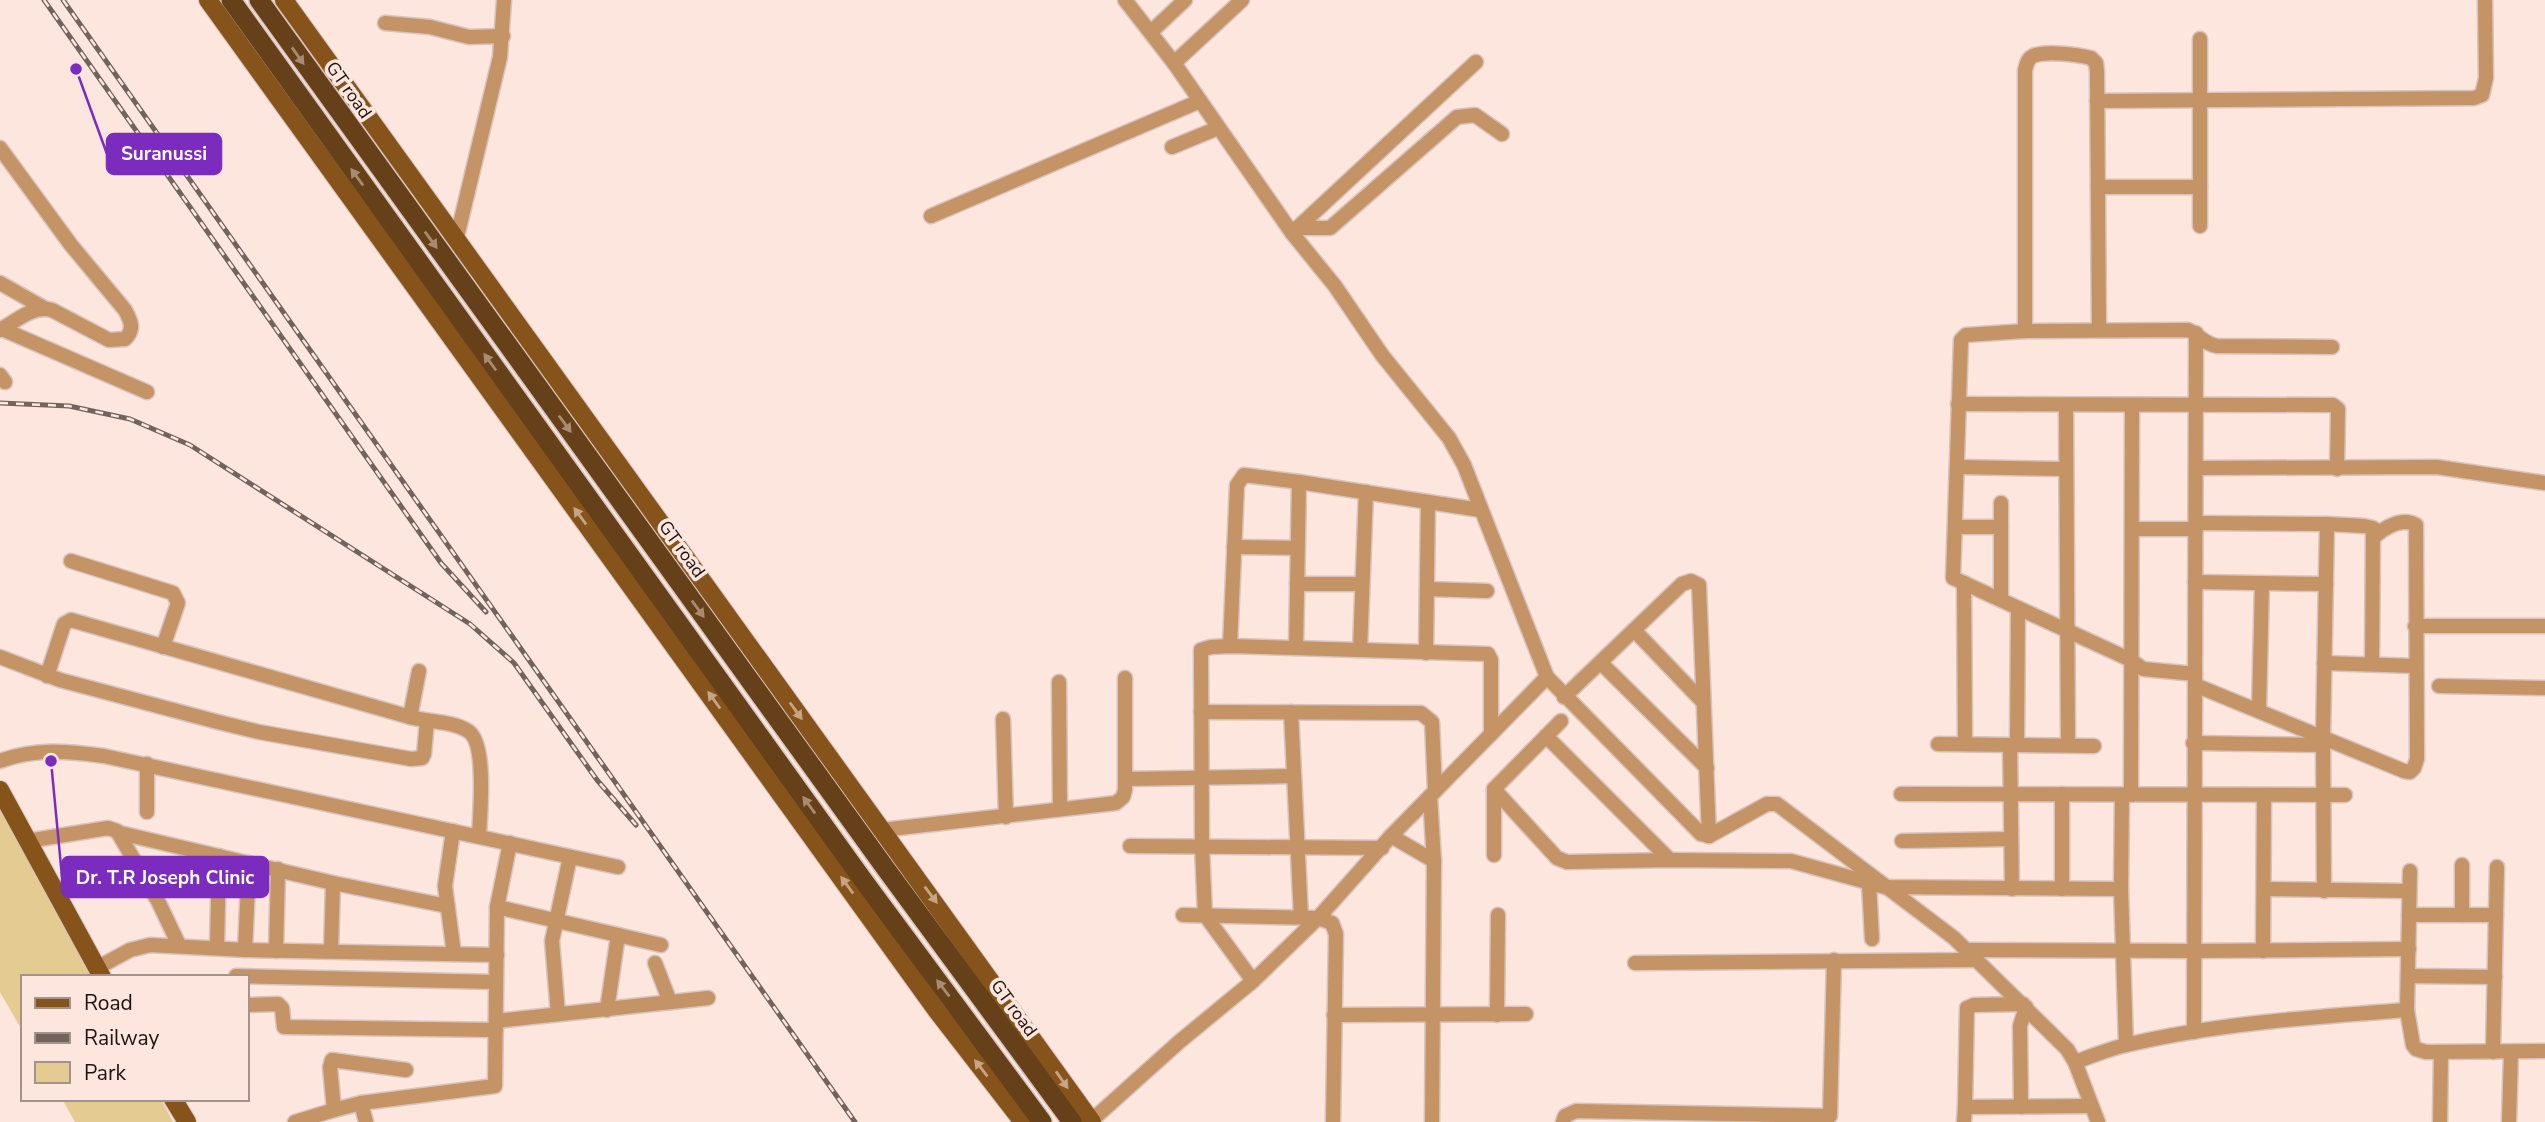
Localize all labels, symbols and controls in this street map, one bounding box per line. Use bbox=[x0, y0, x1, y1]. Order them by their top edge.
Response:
one-way arrow bbox=[291, 47, 305, 65]
street label: GT road bbox=[321, 57, 377, 123]
callout: Suranussi bbox=[107, 134, 221, 174]
text: Suranussi bbox=[121, 141, 207, 167]
one-way arrow bbox=[350, 168, 364, 186]
one-way arrow bbox=[424, 231, 438, 249]
one-way arrow bbox=[483, 353, 497, 371]
one-way arrow bbox=[558, 415, 572, 433]
one-way arrow bbox=[574, 507, 588, 525]
street label: GT road bbox=[653, 516, 711, 582]
one-way arrow bbox=[691, 600, 705, 618]
one-way arrow bbox=[707, 691, 721, 709]
one-way arrow bbox=[789, 702, 803, 721]
one-way arrow bbox=[802, 796, 816, 814]
callout: Dr. T.R Joseph Clinic bbox=[62, 857, 268, 897]
text: Dr. T.R Joseph Clinic bbox=[76, 865, 254, 891]
one-way arrow bbox=[840, 876, 854, 894]
one-way arrow bbox=[923, 886, 937, 904]
legend bbox=[21, 975, 248, 1101]
street label: GT road bbox=[985, 975, 1043, 1041]
one-way arrow bbox=[936, 979, 950, 998]
text: Road bbox=[84, 989, 133, 1017]
text: Railway bbox=[84, 1024, 159, 1052]
text: Park bbox=[84, 1059, 126, 1087]
one-way arrow bbox=[975, 1059, 989, 1077]
one-way arrow bbox=[1055, 1071, 1069, 1089]

